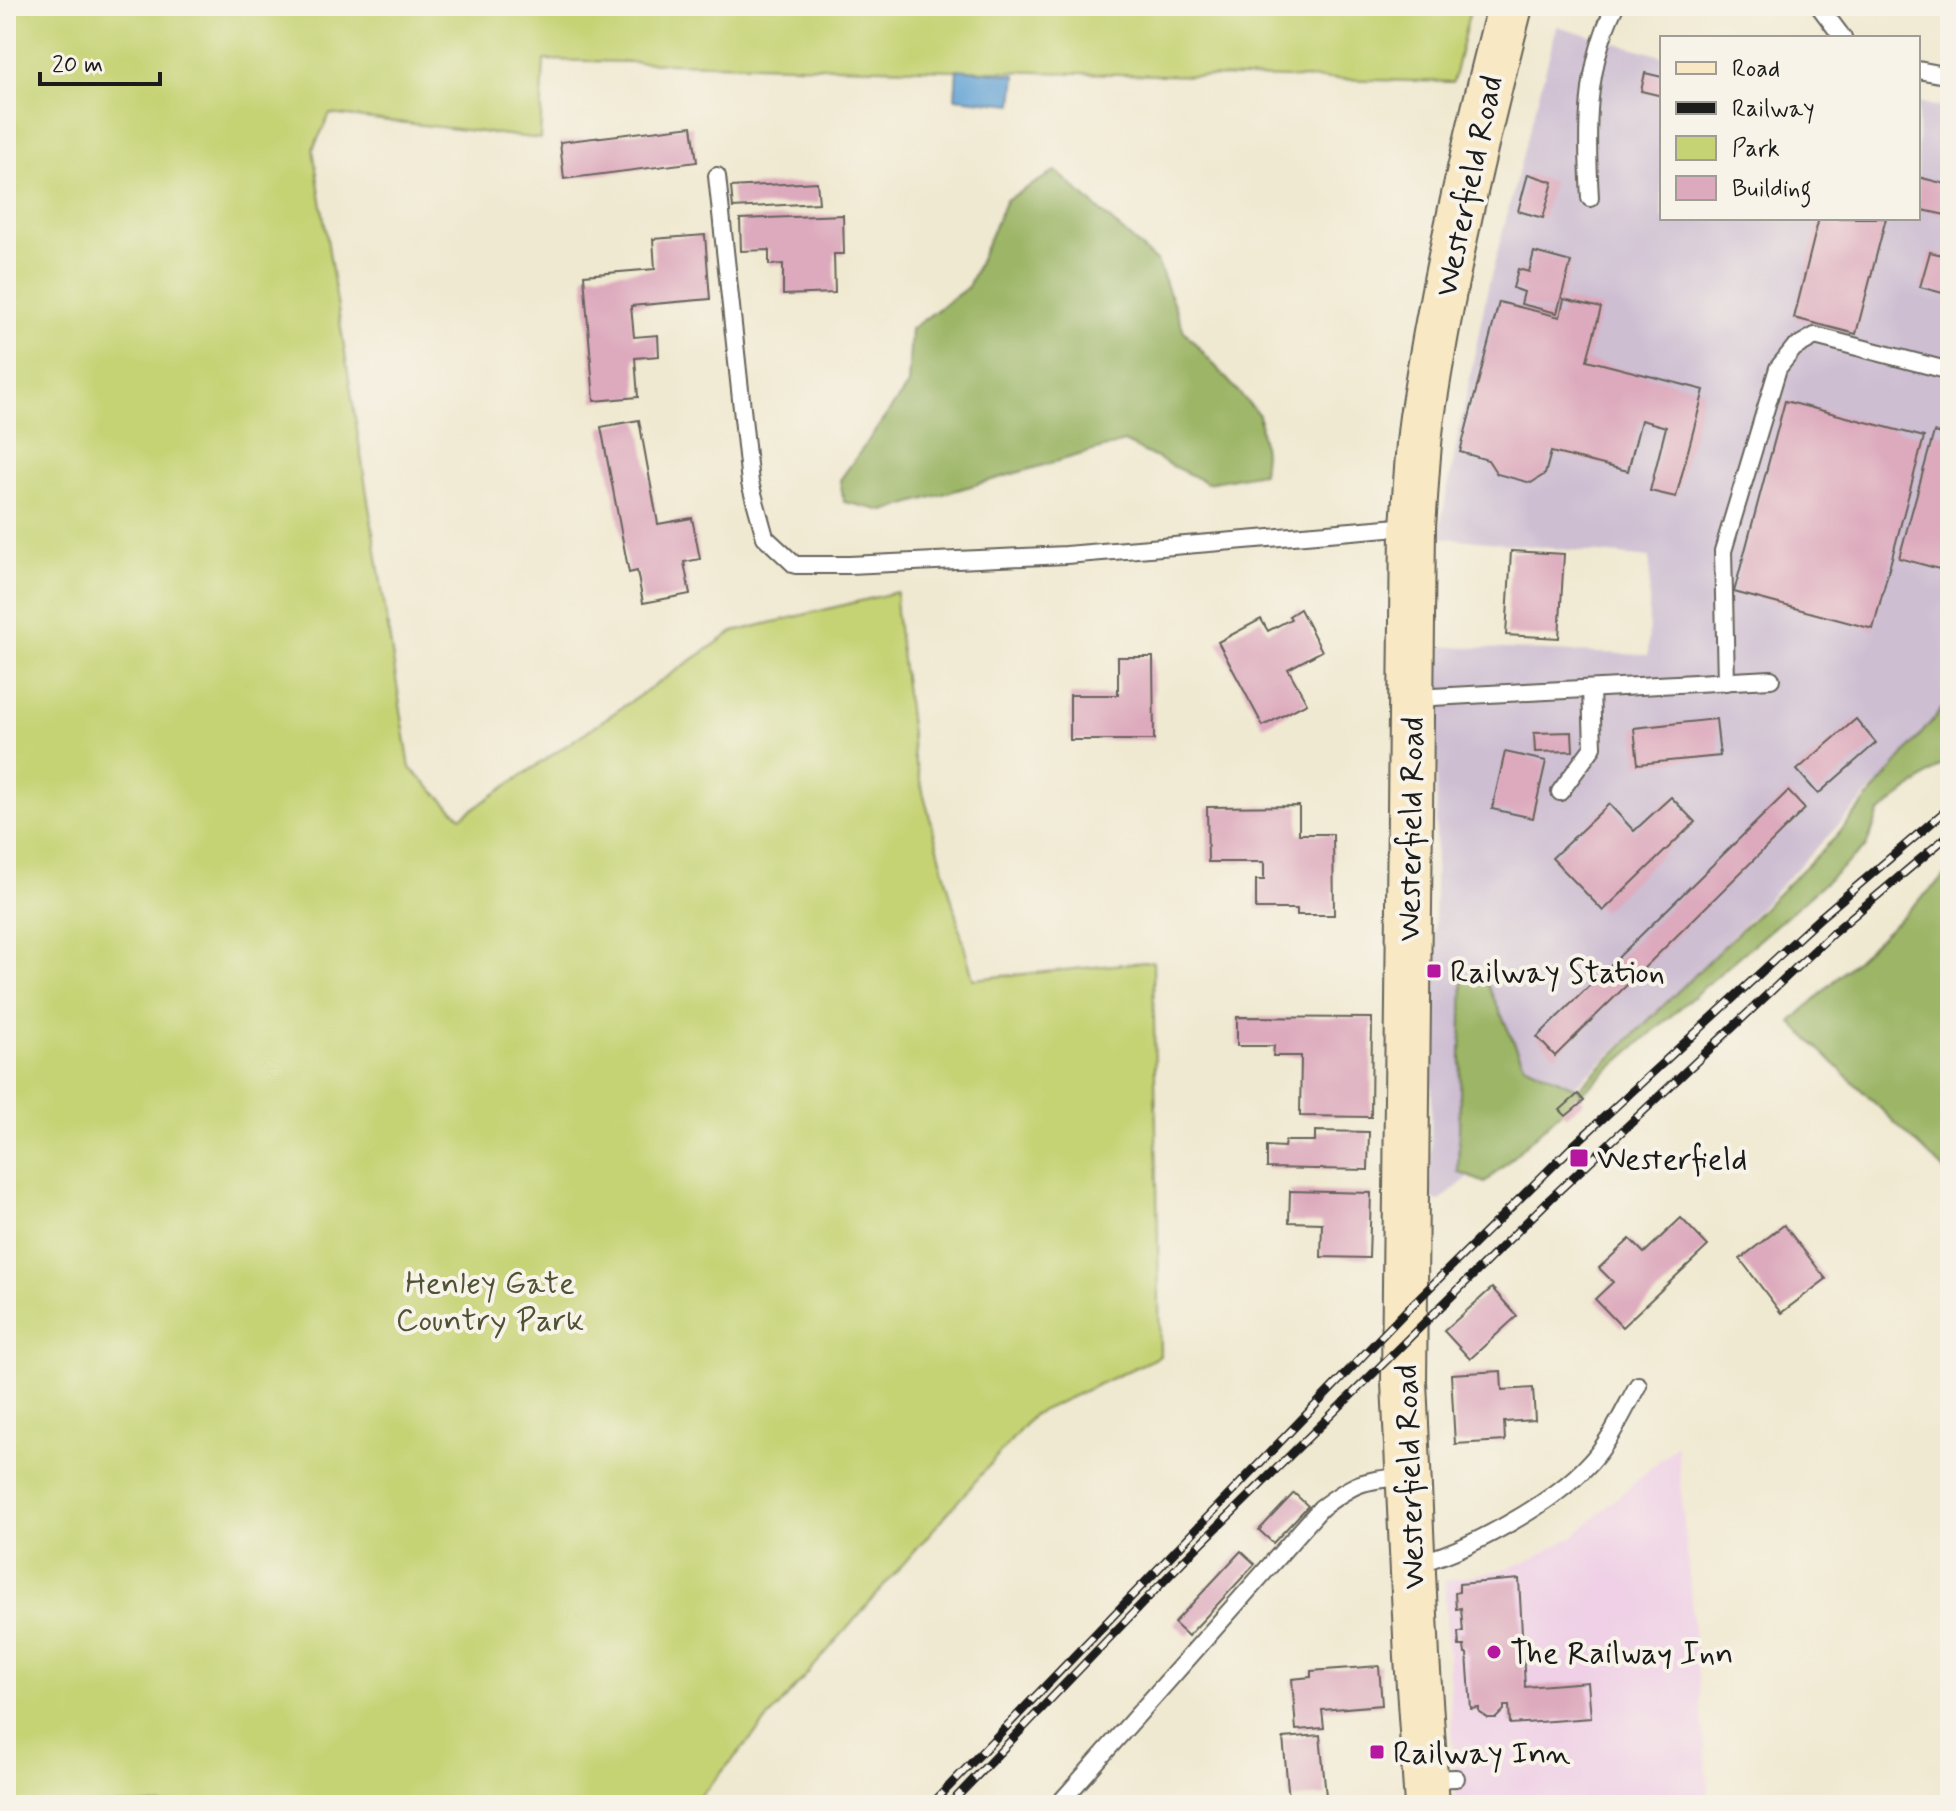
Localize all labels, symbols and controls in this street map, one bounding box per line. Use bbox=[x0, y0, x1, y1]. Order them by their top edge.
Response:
scale bar bbox=[40, 36, 160, 86]
legend bbox=[1660, 36, 1920, 220]
text: 20 m bbox=[52, 50, 103, 81]
text: Road bbox=[1732, 54, 1780, 85]
street label: Westerfield Road bbox=[1426, 72, 1514, 301]
text: Railway bbox=[1732, 94, 1815, 125]
text: Park bbox=[1732, 134, 1780, 165]
text: Building bbox=[1732, 174, 1812, 208]
street label: Westerfield Road bbox=[1389, 716, 1435, 942]
place label: Railway Station bbox=[1450, 952, 1665, 994]
marker: Railway Station bbox=[1425, 962, 1443, 980]
place label: Westerfield bbox=[1597, 1139, 1747, 1181]
marker: Westerfield bbox=[1568, 1147, 1590, 1169]
park label: Henley Gate Country Park bbox=[396, 1263, 584, 1342]
street label: Westerfield Road bbox=[1386, 1364, 1436, 1590]
place label: The Railway Inn bbox=[1510, 1633, 1733, 1675]
marker: The Railway Inn bbox=[1485, 1643, 1503, 1661]
place label: Railway Inn bbox=[1393, 1733, 1571, 1775]
marker: Railway Inn bbox=[1368, 1743, 1386, 1761]

